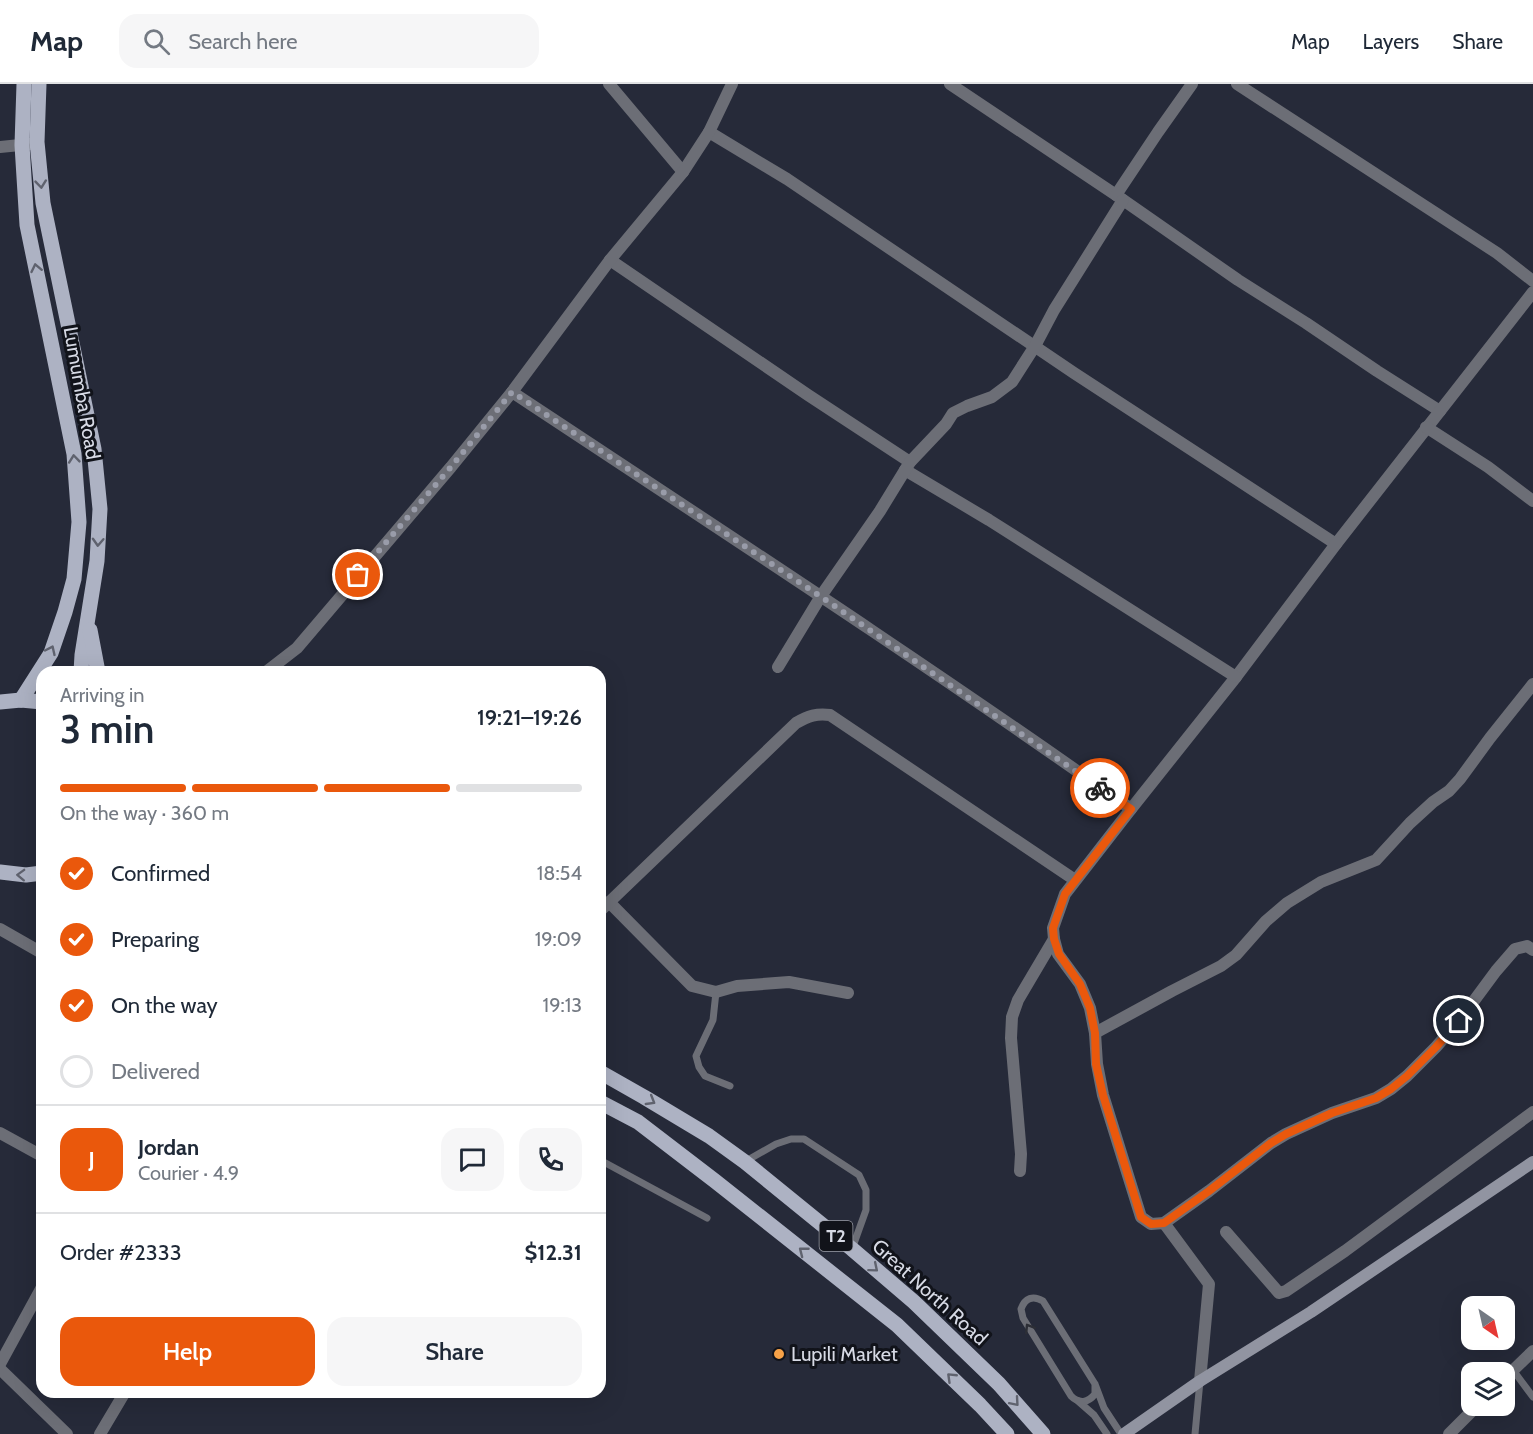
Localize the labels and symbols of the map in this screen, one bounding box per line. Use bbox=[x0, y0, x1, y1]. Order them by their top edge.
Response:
one-way arrow bbox=[34, 180, 47, 189]
one-way arrow bbox=[30, 263, 43, 273]
street label: Lumumba Road bbox=[59, 325, 105, 461]
one-way arrow bbox=[68, 455, 81, 464]
one-way arrow bbox=[91, 537, 104, 546]
pin bbox=[332, 549, 383, 600]
one-way arrow bbox=[44, 646, 56, 657]
courier bbox=[1070, 758, 1130, 818]
one-way arrow bbox=[16, 868, 25, 881]
pin bbox=[1433, 995, 1484, 1046]
one-way arrow bbox=[645, 1093, 655, 1105]
road number: T2 bbox=[820, 1221, 852, 1251]
street label: Great North Road bbox=[867, 1234, 993, 1350]
one-way arrow bbox=[799, 1247, 810, 1258]
one-way arrow bbox=[867, 1261, 878, 1272]
north arrow bbox=[1461, 1296, 1515, 1350]
one-way arrow bbox=[1024, 1324, 1036, 1334]
place label: Lupili Market bbox=[791, 1342, 898, 1366]
marker: Lupili Market bbox=[772, 1347, 786, 1361]
one-way arrow bbox=[948, 1373, 958, 1384]
one-way arrow bbox=[1008, 1395, 1019, 1406]

